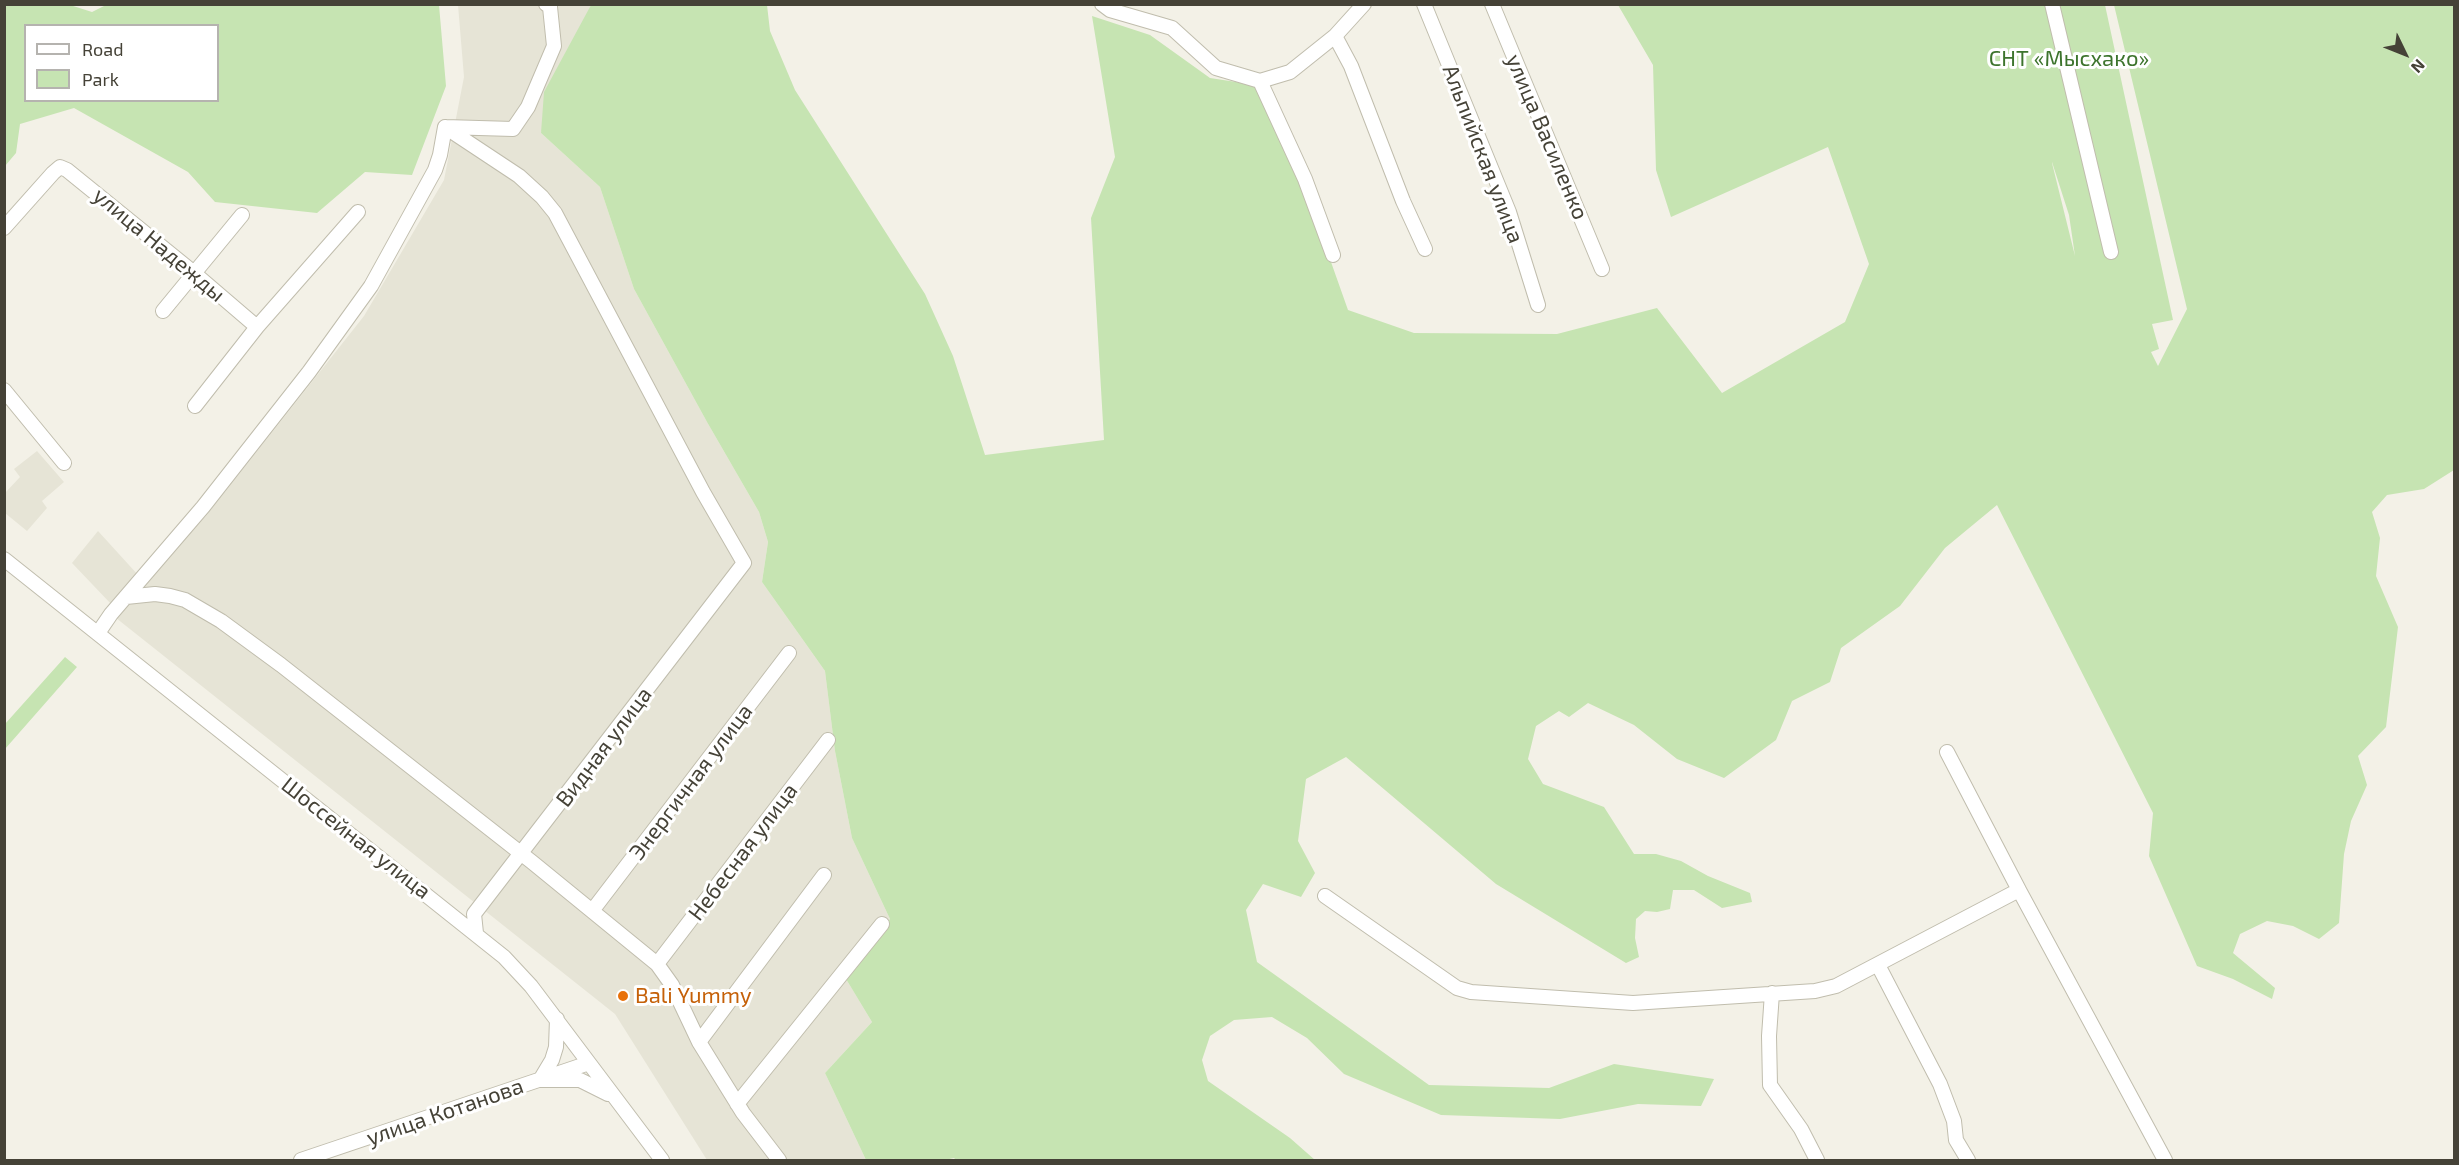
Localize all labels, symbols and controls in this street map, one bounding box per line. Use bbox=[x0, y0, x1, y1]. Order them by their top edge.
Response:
legend bbox=[24, 24, 219, 102]
north arrow bbox=[2375, 24, 2435, 84]
text: Road bbox=[82, 38, 123, 60]
park label: СНТ «Мысхако» bbox=[1989, 46, 2149, 72]
street label: улица Василенко bbox=[1500, 50, 1594, 224]
text: N bbox=[2408, 56, 2429, 77]
street label: Альпийская улица bbox=[1437, 61, 1529, 247]
text: Park bbox=[82, 68, 119, 90]
street label: улица Надежды bbox=[88, 182, 230, 308]
street label: Видная улица bbox=[551, 682, 657, 812]
street label: Энергичная улица bbox=[624, 699, 758, 865]
street label: Шоссейная улица bbox=[276, 771, 436, 905]
street label: Небесная улица bbox=[683, 778, 803, 926]
place label: Bali Yummy bbox=[635, 983, 752, 1009]
marker: Bali Yummy bbox=[616, 989, 630, 1003]
street label: улица Котанова bbox=[363, 1073, 527, 1151]

